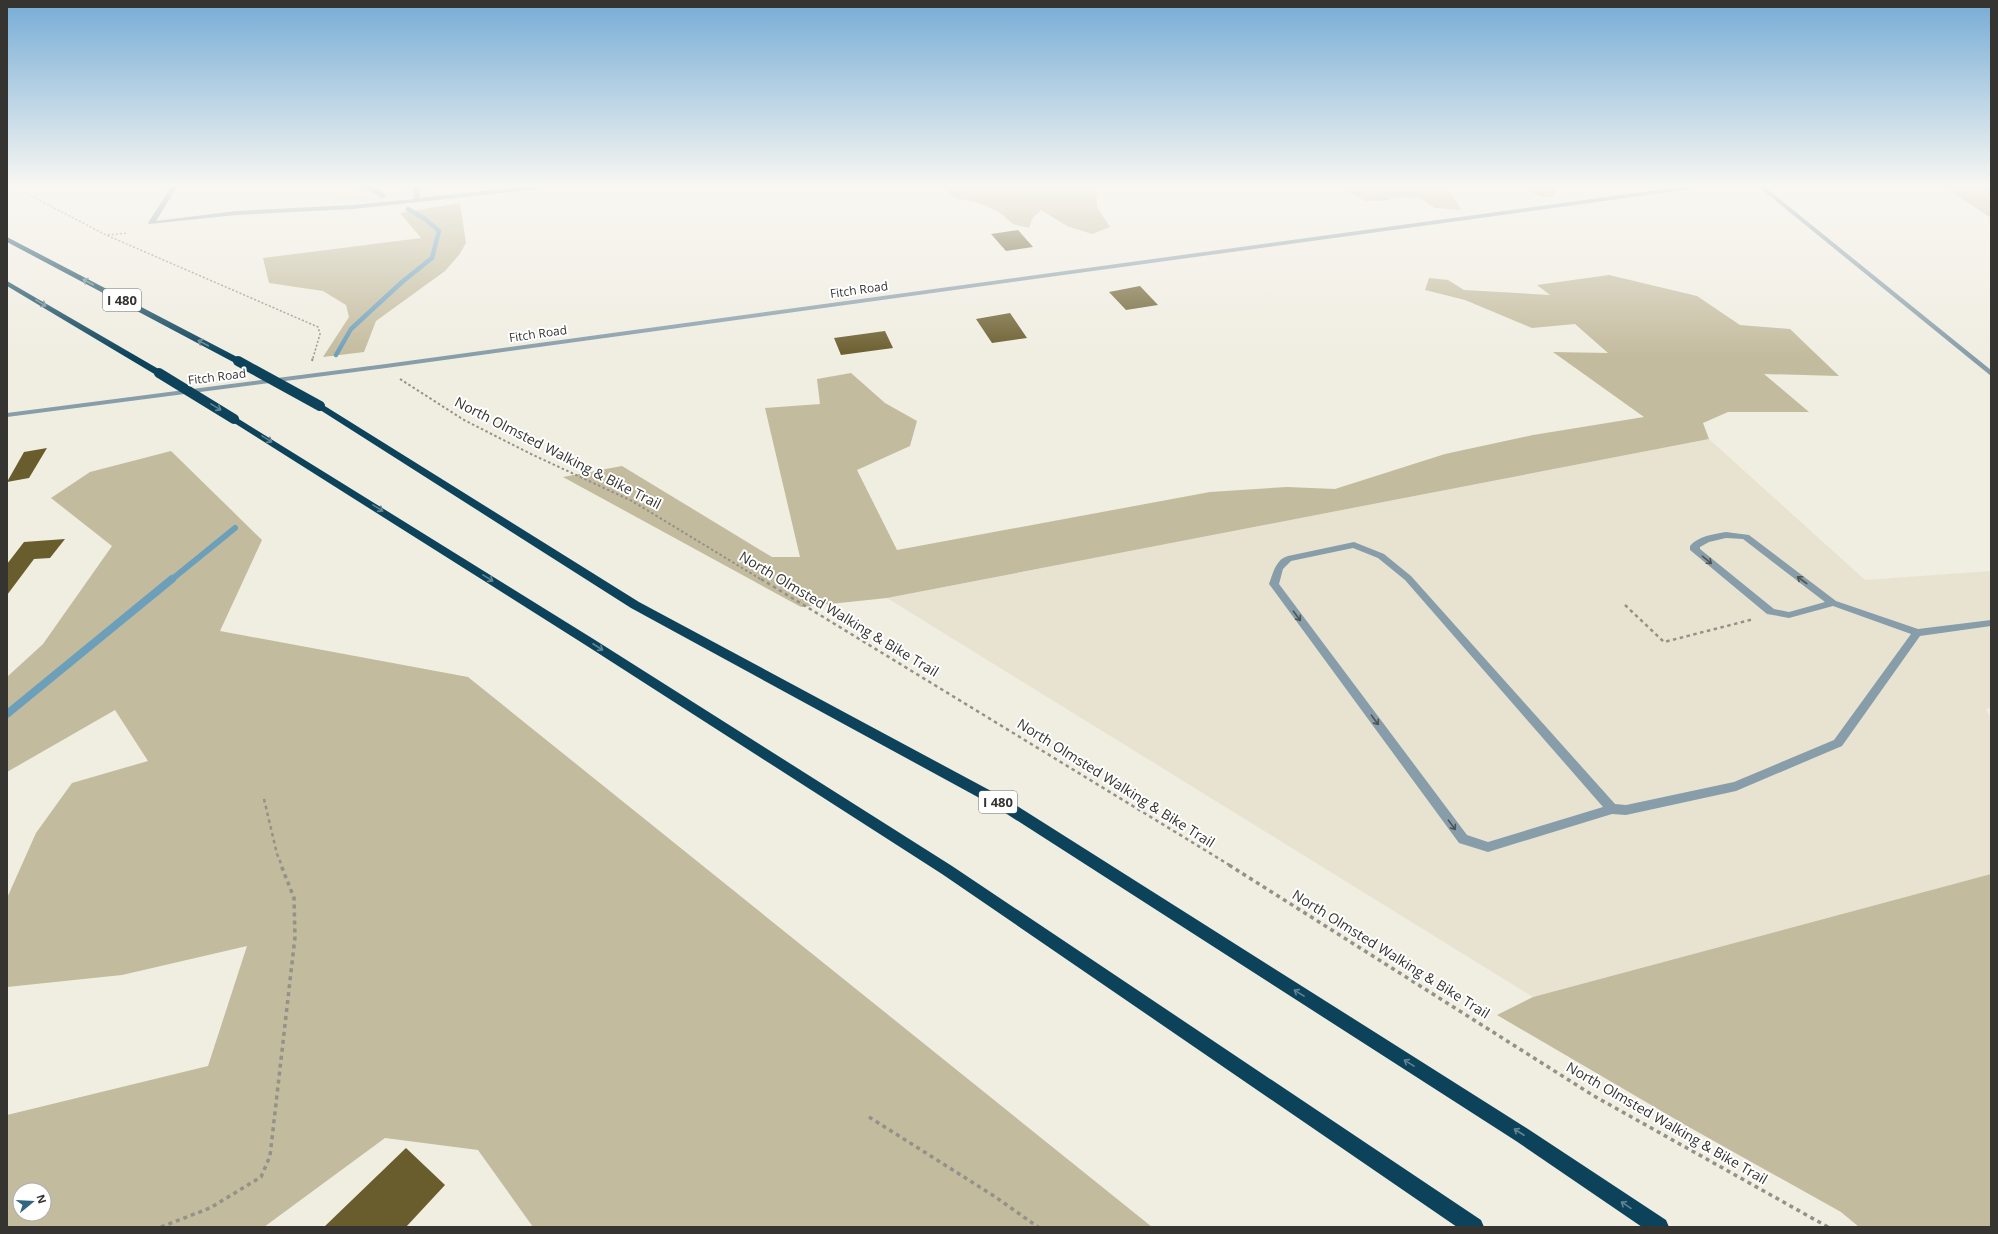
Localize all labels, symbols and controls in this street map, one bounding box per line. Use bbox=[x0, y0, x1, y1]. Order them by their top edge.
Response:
street label: Fitch Road bbox=[829, 277, 889, 302]
one-way arrow bbox=[83, 278, 95, 285]
road number: I 480 bbox=[103, 289, 141, 311]
one-way arrow bbox=[35, 299, 47, 307]
street label: Fitch Road bbox=[508, 321, 568, 346]
one-way arrow bbox=[198, 338, 210, 346]
street label: Fitch Road bbox=[187, 365, 247, 388]
street label: North Olmsted Walking & Bike Trail bbox=[452, 392, 665, 513]
one-way arrow bbox=[210, 404, 222, 412]
one-way arrow bbox=[262, 435, 273, 444]
one-way arrow bbox=[372, 505, 384, 513]
street label: North Olmsted Walking & Bike Trail bbox=[736, 546, 943, 681]
one-way arrow bbox=[1702, 556, 1713, 564]
one-way arrow bbox=[482, 574, 494, 582]
one-way arrow bbox=[1797, 575, 1808, 584]
one-way arrow bbox=[1293, 610, 1301, 621]
one-way arrow bbox=[592, 643, 603, 651]
street label: North Olmsted Walking & Bike Trail bbox=[1014, 714, 1219, 851]
one-way arrow bbox=[1370, 714, 1379, 725]
road number: I 480 bbox=[979, 791, 1017, 813]
one-way arrow bbox=[1448, 819, 1456, 830]
street label: North Olmsted Walking & Bike Trail bbox=[1289, 885, 1494, 1022]
one-way arrow bbox=[1294, 989, 1305, 997]
street label: North Olmsted Walking & Bike Trail bbox=[1563, 1057, 1771, 1188]
one-way arrow bbox=[1403, 1058, 1415, 1066]
one-way arrow bbox=[1513, 1128, 1525, 1136]
north arrow bbox=[12, 1182, 52, 1222]
text: N bbox=[33, 1192, 51, 1205]
one-way arrow bbox=[1621, 1201, 1632, 1209]

